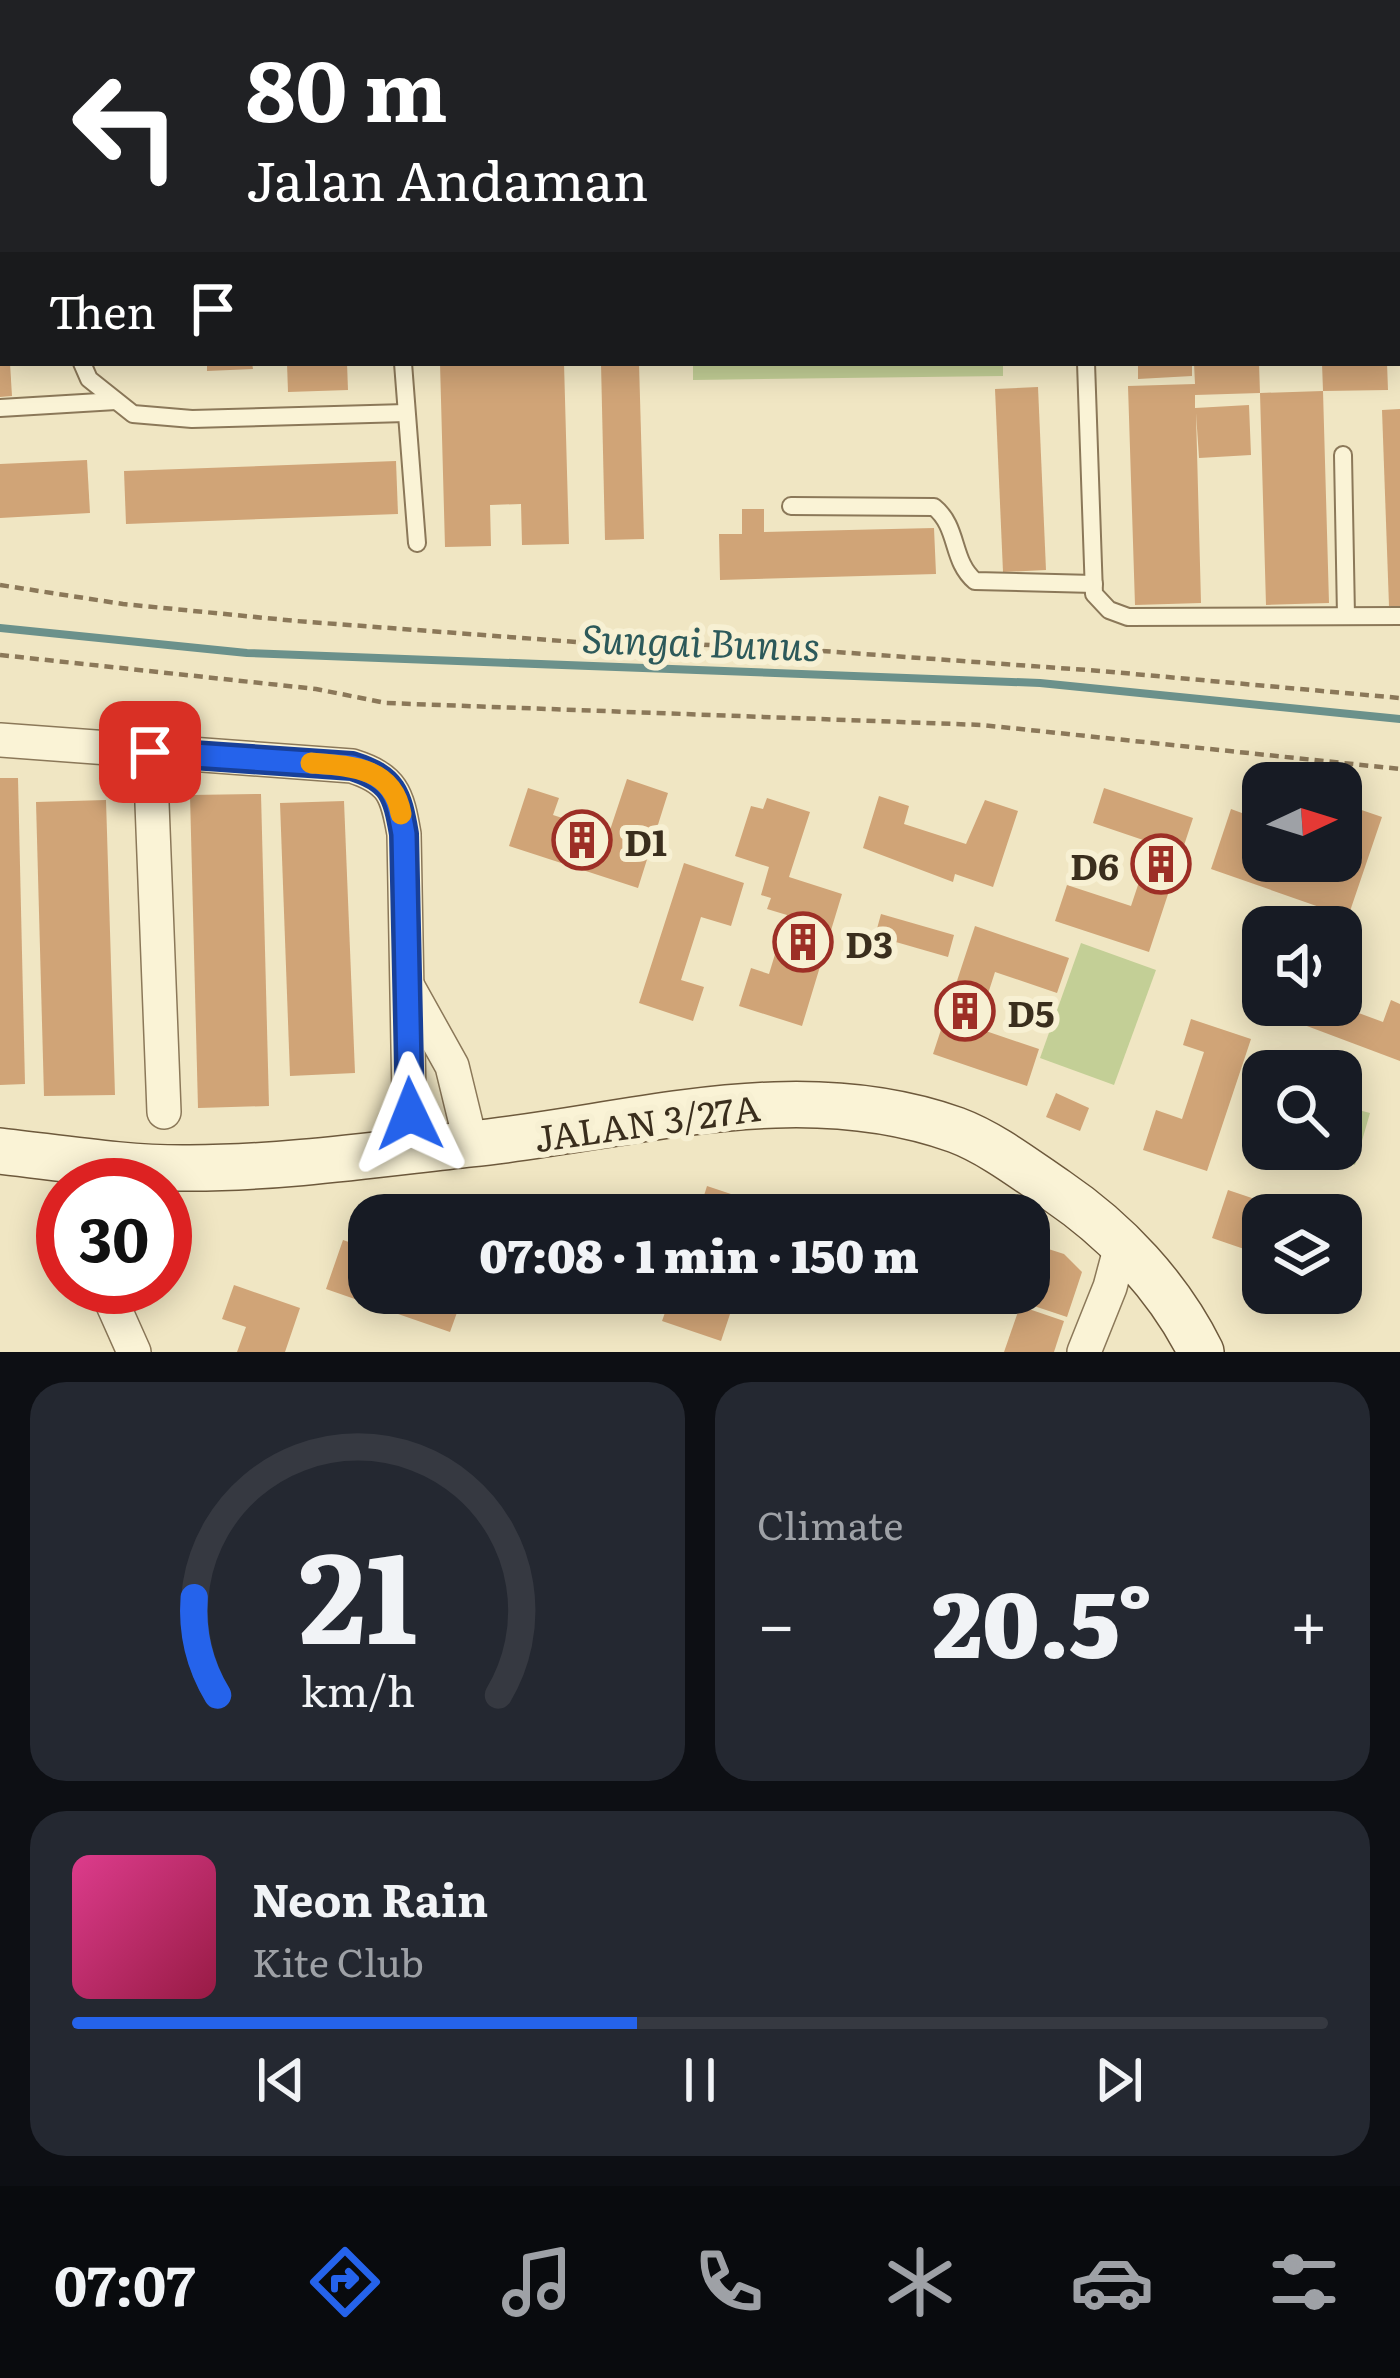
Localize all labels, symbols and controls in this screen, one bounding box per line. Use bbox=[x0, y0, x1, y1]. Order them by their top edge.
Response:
text: 80 m bbox=[246, 23, 448, 148]
icon: left bbox=[48, 48, 204, 204]
text: Jalan Andaman bbox=[246, 137, 649, 218]
text: Then bbox=[48, 276, 156, 343]
icon: arrive bbox=[180, 276, 246, 342]
water label: Sungai Bunus bbox=[581, 607, 821, 673]
pin bbox=[99, 701, 201, 803]
icon: arrive bbox=[117, 719, 183, 785]
north arrow bbox=[1242, 762, 1362, 882]
map controls bbox=[1242, 762, 1362, 1314]
building icon: D1 bbox=[551, 809, 613, 871]
place label: D1 bbox=[624, 814, 667, 867]
building icon: D6 bbox=[1130, 833, 1192, 895]
place label: D6 bbox=[1070, 838, 1119, 891]
button: sound bbox=[1242, 906, 1362, 1026]
building icon: D3 bbox=[772, 911, 834, 973]
place label: D3 bbox=[845, 916, 893, 969]
building icon: D5 bbox=[934, 980, 996, 1042]
place label: D5 bbox=[1007, 985, 1055, 1038]
button: search bbox=[1242, 1050, 1362, 1170]
position arrow bbox=[347, 1051, 473, 1177]
street label: JALAN 3/27A bbox=[531, 1079, 763, 1163]
speed limit sign: 30 bbox=[36, 1158, 192, 1314]
button: layers bbox=[1242, 1194, 1362, 1314]
text: 07:08 · 1 min · 150 m bbox=[479, 1220, 919, 1287]
text: Climate bbox=[757, 1494, 903, 1552]
text: 21 bbox=[298, 1497, 417, 1682]
text: 20.5° bbox=[932, 1552, 1153, 1686]
text: − bbox=[757, 1571, 795, 1669]
text: + bbox=[1290, 1571, 1328, 1669]
text: km/h bbox=[300, 1656, 415, 1719]
text: Neon Rain bbox=[252, 1864, 488, 1931]
text: Kite Club bbox=[252, 1931, 424, 1989]
icon: previous bbox=[248, 2047, 314, 2113]
icon: pause bbox=[667, 2047, 733, 2113]
icon: next bbox=[1086, 2047, 1152, 2113]
icon: directions bbox=[303, 2240, 387, 2324]
icon: music bbox=[495, 2240, 579, 2324]
icon: phone bbox=[687, 2240, 771, 2324]
icon: climate bbox=[878, 2240, 962, 2324]
icon: car bbox=[1070, 2240, 1154, 2324]
icon: filters bbox=[1262, 2240, 1346, 2324]
text: 07:07 bbox=[54, 2242, 195, 2323]

